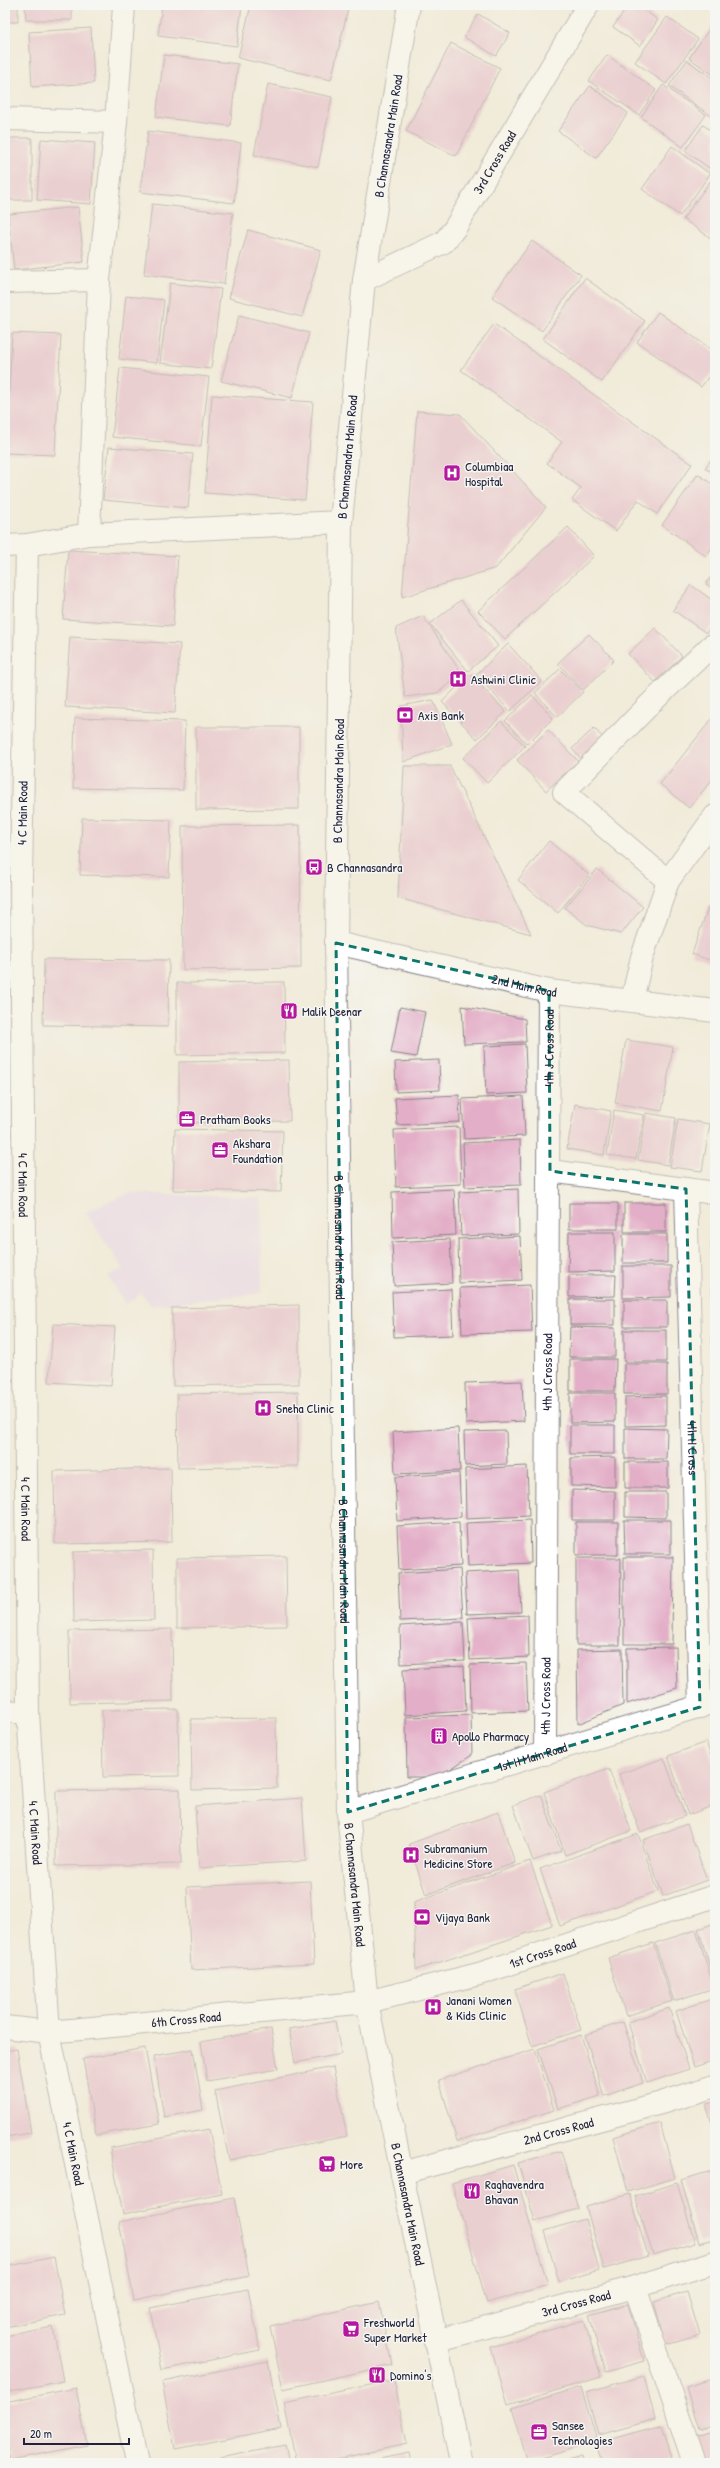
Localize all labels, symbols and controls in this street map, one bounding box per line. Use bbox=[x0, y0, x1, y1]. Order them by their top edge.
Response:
street label: B Channasandra Main Road bbox=[369, 73, 407, 199]
street label: 3rd Cross Road bbox=[468, 127, 520, 197]
street label: B Channasandra Main Road bbox=[333, 394, 361, 520]
place label: Columbiaa Hospital bbox=[465, 457, 513, 490]
hospital icon: Columbiaa Hospital bbox=[442, 463, 462, 483]
hospital icon: Ashwini Clinic bbox=[448, 669, 468, 689]
place label: Ashwini Clinic bbox=[471, 670, 536, 688]
bank icon: Axis Bank bbox=[395, 705, 415, 725]
place label: Axis Bank bbox=[418, 706, 465, 724]
street label: B Channasandra Main Road bbox=[328, 719, 348, 843]
street label: 4 C Main Road bbox=[12, 781, 32, 845]
bus stop icon: B Channasandra bbox=[304, 857, 324, 877]
place label: B Channasandra bbox=[327, 858, 402, 876]
street label: 2nd Main Road bbox=[490, 969, 558, 1001]
restaurant icon: Malik Deenar bbox=[279, 1001, 299, 1021]
place label: Malik Deenar bbox=[302, 1002, 362, 1020]
street label: 4th J Cross Road bbox=[539, 1009, 558, 1087]
office icon: Pratham Books bbox=[177, 1109, 197, 1129]
place label: Pratham Books bbox=[200, 1110, 271, 1128]
place label: Akshara Foundation bbox=[232, 1134, 283, 1167]
office icon: Akshara Foundation bbox=[210, 1140, 230, 1160]
street label: 4 C Main Road bbox=[14, 1153, 33, 1217]
street label: B Channasandra Main Road bbox=[330, 1175, 350, 1300]
street label: 4th J Cross Road bbox=[538, 1333, 556, 1411]
hospital icon: Sneha Clinic bbox=[253, 1398, 273, 1418]
place label: Sneha Clinic bbox=[276, 1399, 334, 1417]
street label: 4th H Cross bbox=[683, 1421, 703, 1475]
street label: 4 C Main Road bbox=[17, 1477, 36, 1541]
street label: B Channasandra Main Road bbox=[335, 1499, 354, 1623]
street label: 4th J Cross Road bbox=[536, 1657, 555, 1735]
building icon: Apollo Pharmacy bbox=[429, 1726, 449, 1746]
place label: Apollo Pharmacy bbox=[452, 1727, 530, 1745]
street label: 1st H Main Road bbox=[495, 1738, 569, 1776]
street label: 4 C Main Road bbox=[25, 1800, 47, 1865]
street label: B Channasandra Main Road bbox=[340, 1822, 370, 1948]
place label: Subramanium Medicine Store bbox=[424, 1839, 493, 1872]
hospital icon: Subramanium Medicine Store bbox=[401, 1845, 421, 1865]
bank icon: Vijaya Bank bbox=[412, 1907, 432, 1927]
place label: Vijaya Bank bbox=[435, 1908, 491, 1926]
street label: 1st Cross Road bbox=[507, 1934, 578, 1972]
place label: Janani Women & Kids Clinic bbox=[446, 1991, 512, 2024]
hospital icon: Janani Women & Kids Clinic bbox=[423, 1997, 443, 2017]
street label: 6th Cross Road bbox=[150, 2007, 222, 2031]
street label: 2nd Cross Road bbox=[521, 2113, 595, 2149]
street label: 4 C Main Road bbox=[59, 2121, 89, 2187]
street label: B Channasandra Main Road bbox=[387, 2141, 429, 2267]
supermarket icon: More bbox=[317, 2154, 337, 2174]
place label: More bbox=[340, 2155, 363, 2173]
place label: Raghavendra Bhavan bbox=[485, 2175, 544, 2208]
restaurant icon: Raghavendra Bhavan bbox=[462, 2181, 482, 2201]
street label: 3rd Cross Road bbox=[539, 2285, 612, 2321]
place label: Freshworld Super Market bbox=[363, 2313, 427, 2346]
supermarket icon: Freshworld Super Market bbox=[341, 2319, 361, 2339]
restaurant icon: Domino's bbox=[367, 2365, 387, 2385]
place label: Domino's bbox=[390, 2366, 431, 2384]
place label: Sansee Technologies bbox=[552, 2416, 612, 2449]
scale bar bbox=[24, 2420, 129, 2446]
office icon: Sansee Technologies bbox=[529, 2422, 549, 2442]
text: 20 m bbox=[30, 2425, 52, 2442]

